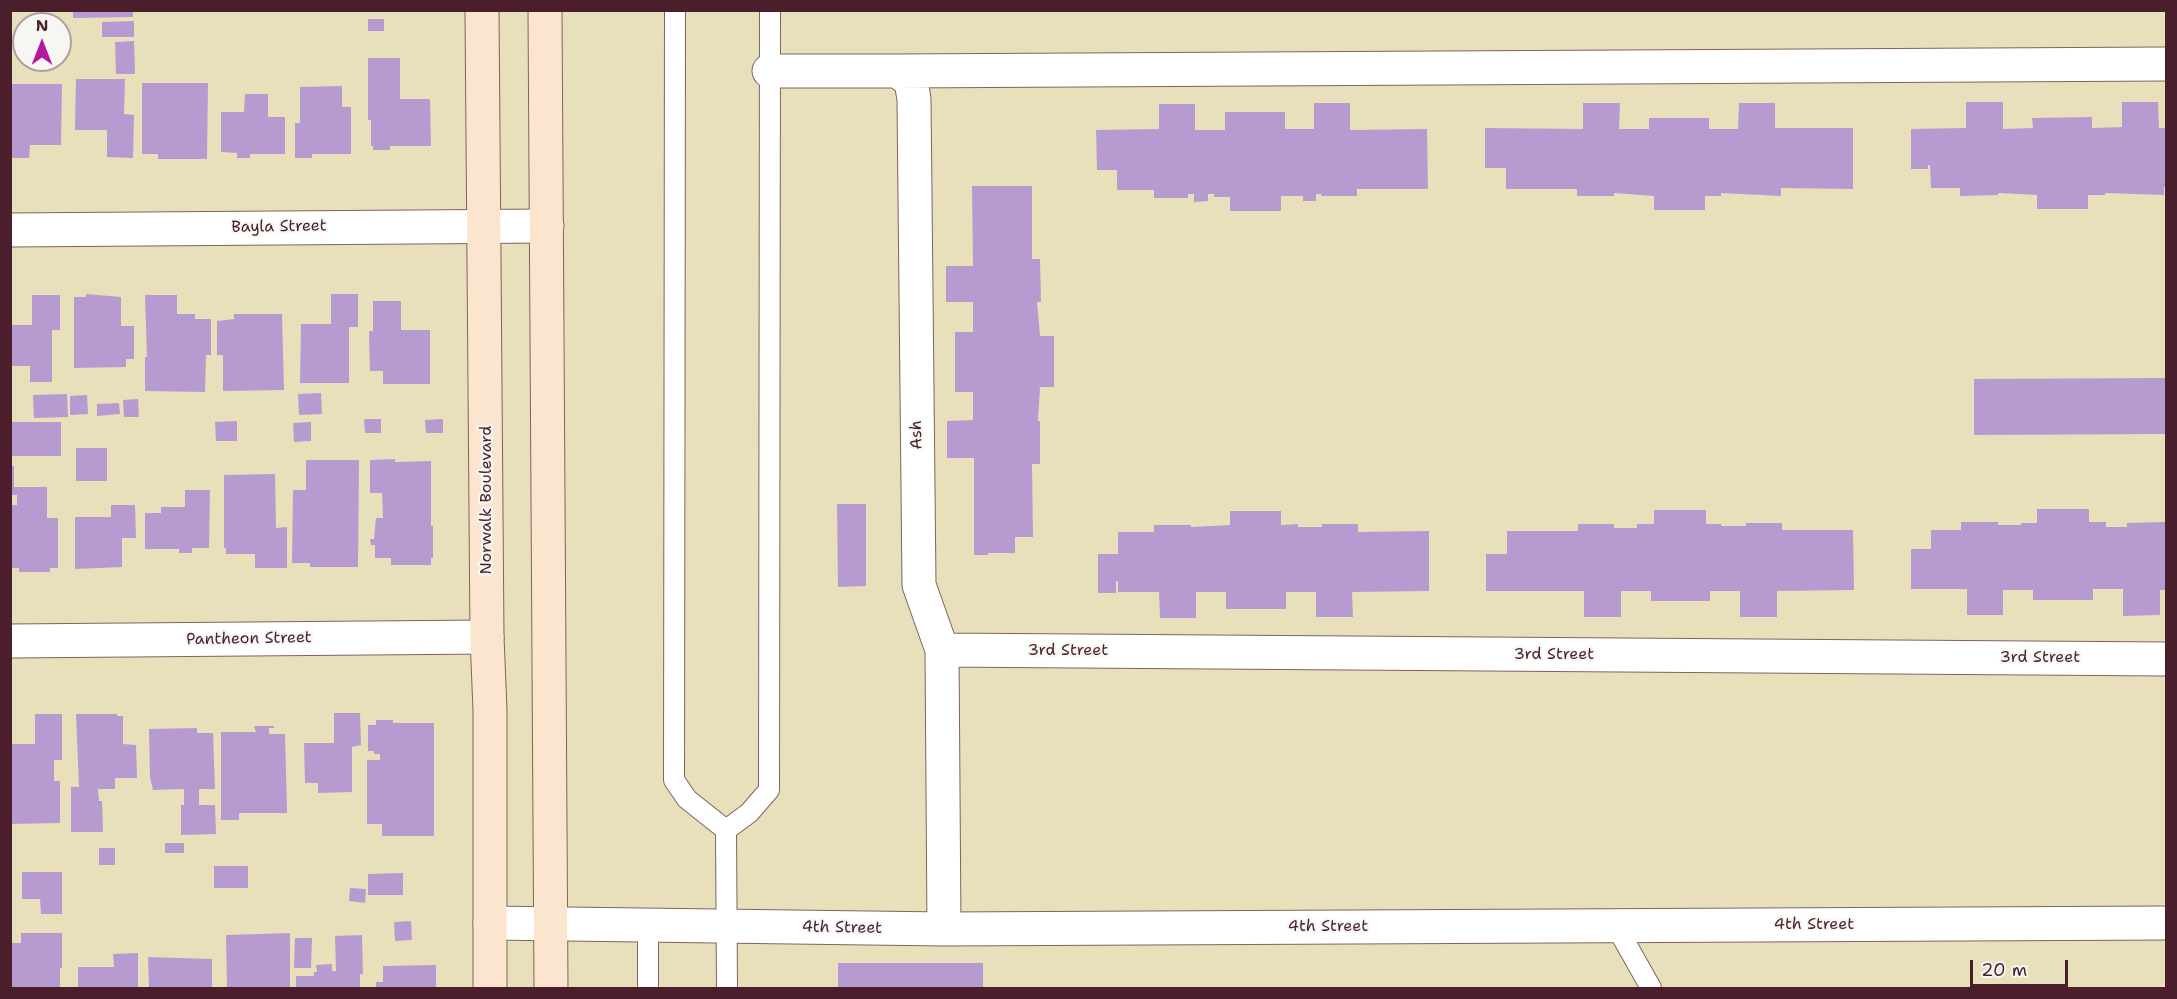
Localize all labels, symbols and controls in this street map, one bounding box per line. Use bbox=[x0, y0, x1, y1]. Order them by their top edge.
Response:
north arrow bbox=[12, 12, 72, 72]
text: N bbox=[36, 15, 48, 36]
street label: Bayla Street bbox=[231, 217, 327, 237]
street label: Ash bbox=[907, 420, 927, 450]
street label: Norwalk Boulevard bbox=[477, 426, 497, 574]
street label: Pantheon Street bbox=[186, 628, 312, 650]
street label: 3rd Street bbox=[1028, 641, 1108, 661]
street label: 3rd Street bbox=[1514, 645, 1594, 665]
street label: 3rd Street bbox=[2000, 648, 2080, 668]
street label: 4th Street bbox=[1774, 915, 1854, 935]
street label: 4th Street bbox=[1288, 917, 1368, 937]
street label: 4th Street bbox=[802, 918, 882, 938]
scale bar bbox=[1973, 948, 2070, 986]
text: 20 m bbox=[1981, 958, 2027, 982]

